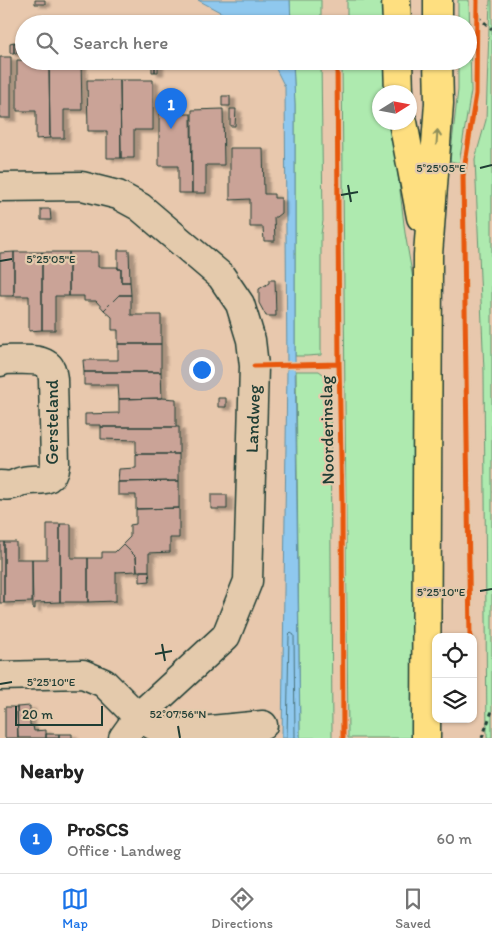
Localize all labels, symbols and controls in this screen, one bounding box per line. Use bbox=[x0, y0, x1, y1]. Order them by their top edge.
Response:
search box bbox=[15, 15, 477, 70]
icon: search bbox=[33, 29, 61, 57]
text: Search here bbox=[73, 31, 168, 54]
north arrow bbox=[372, 85, 417, 130]
pin: 1 bbox=[155, 88, 187, 129]
one-way arrow bbox=[432, 129, 441, 145]
text: 5°25'05"E bbox=[416, 161, 466, 175]
text: 5°25'05"E bbox=[26, 252, 76, 266]
your location bbox=[189, 357, 215, 383]
street label: Noorderinslag bbox=[315, 375, 339, 485]
street label: Gersteland bbox=[41, 379, 63, 465]
street label: Landweg bbox=[241, 384, 265, 454]
text: 5°25'10"E bbox=[417, 585, 466, 599]
map controls bbox=[432, 633, 477, 723]
button: locate bbox=[432, 633, 477, 678]
text: 5°25'10"E bbox=[27, 675, 76, 689]
button: layers bbox=[432, 678, 477, 723]
scale bar bbox=[15, 703, 102, 726]
text: 20 m bbox=[22, 706, 53, 723]
text: 52°07'56"N bbox=[150, 707, 206, 721]
text: Nearby bbox=[20, 758, 84, 783]
text: ProSCS bbox=[67, 818, 129, 841]
text: 1 bbox=[32, 829, 40, 848]
text: 60 m bbox=[437, 829, 472, 848]
text: Office · Landweg bbox=[67, 841, 181, 860]
tab: Map bbox=[61, 885, 89, 932]
tab: Directions bbox=[211, 885, 273, 932]
tab: Saved bbox=[395, 885, 431, 932]

